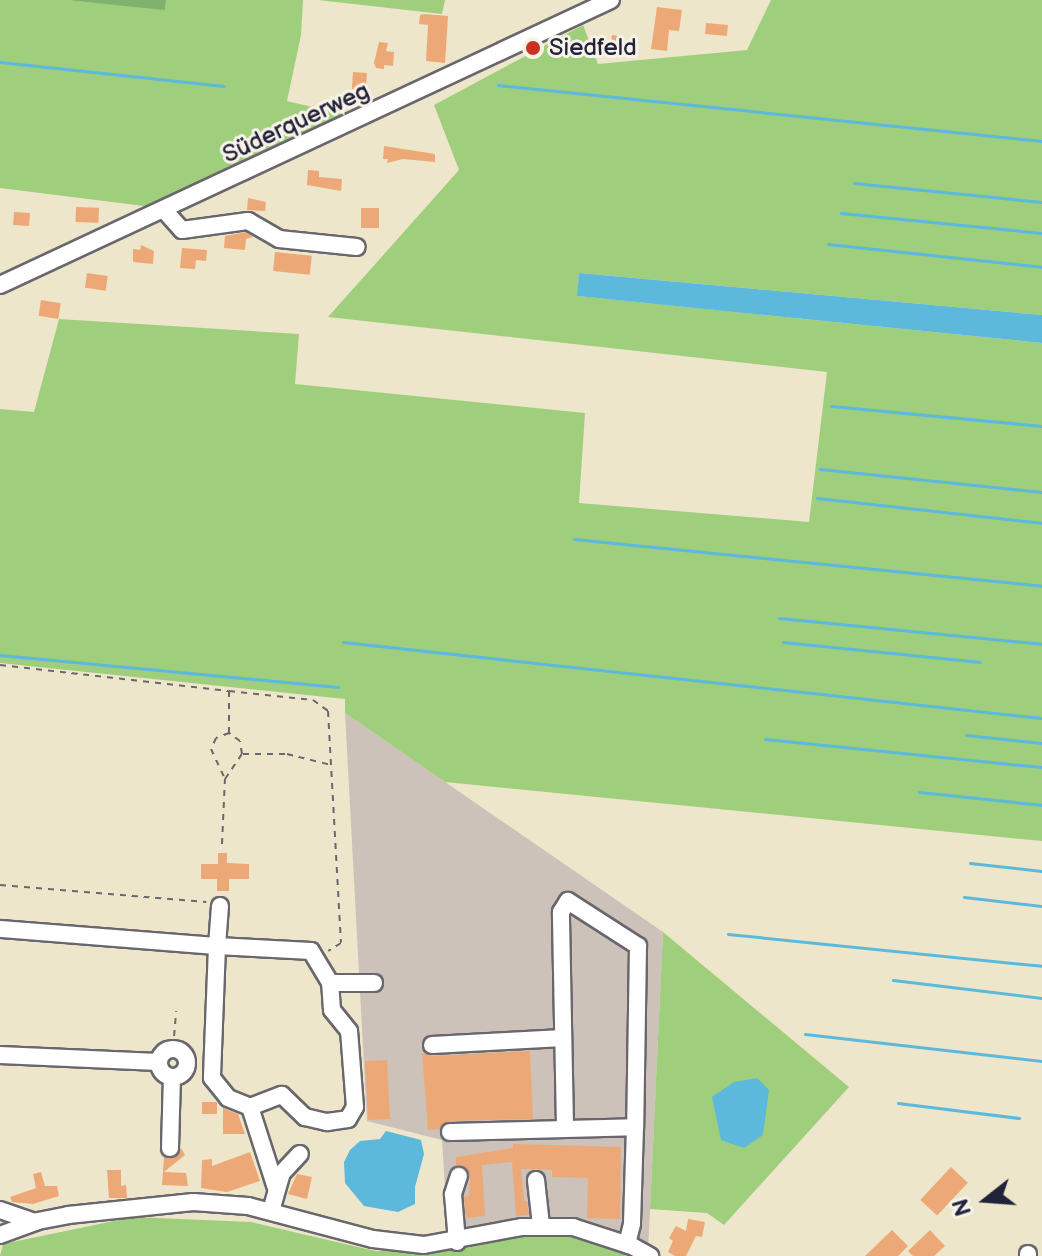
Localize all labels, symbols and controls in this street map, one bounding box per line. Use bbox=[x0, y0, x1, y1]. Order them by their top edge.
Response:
place label: Siedfeld bbox=[549, 34, 637, 62]
marker: Siedfeld bbox=[524, 39, 542, 57]
street label: Süderquerweg bbox=[218, 76, 374, 170]
north arrow bbox=[946, 1160, 1026, 1240]
text: N bbox=[947, 1195, 978, 1219]

